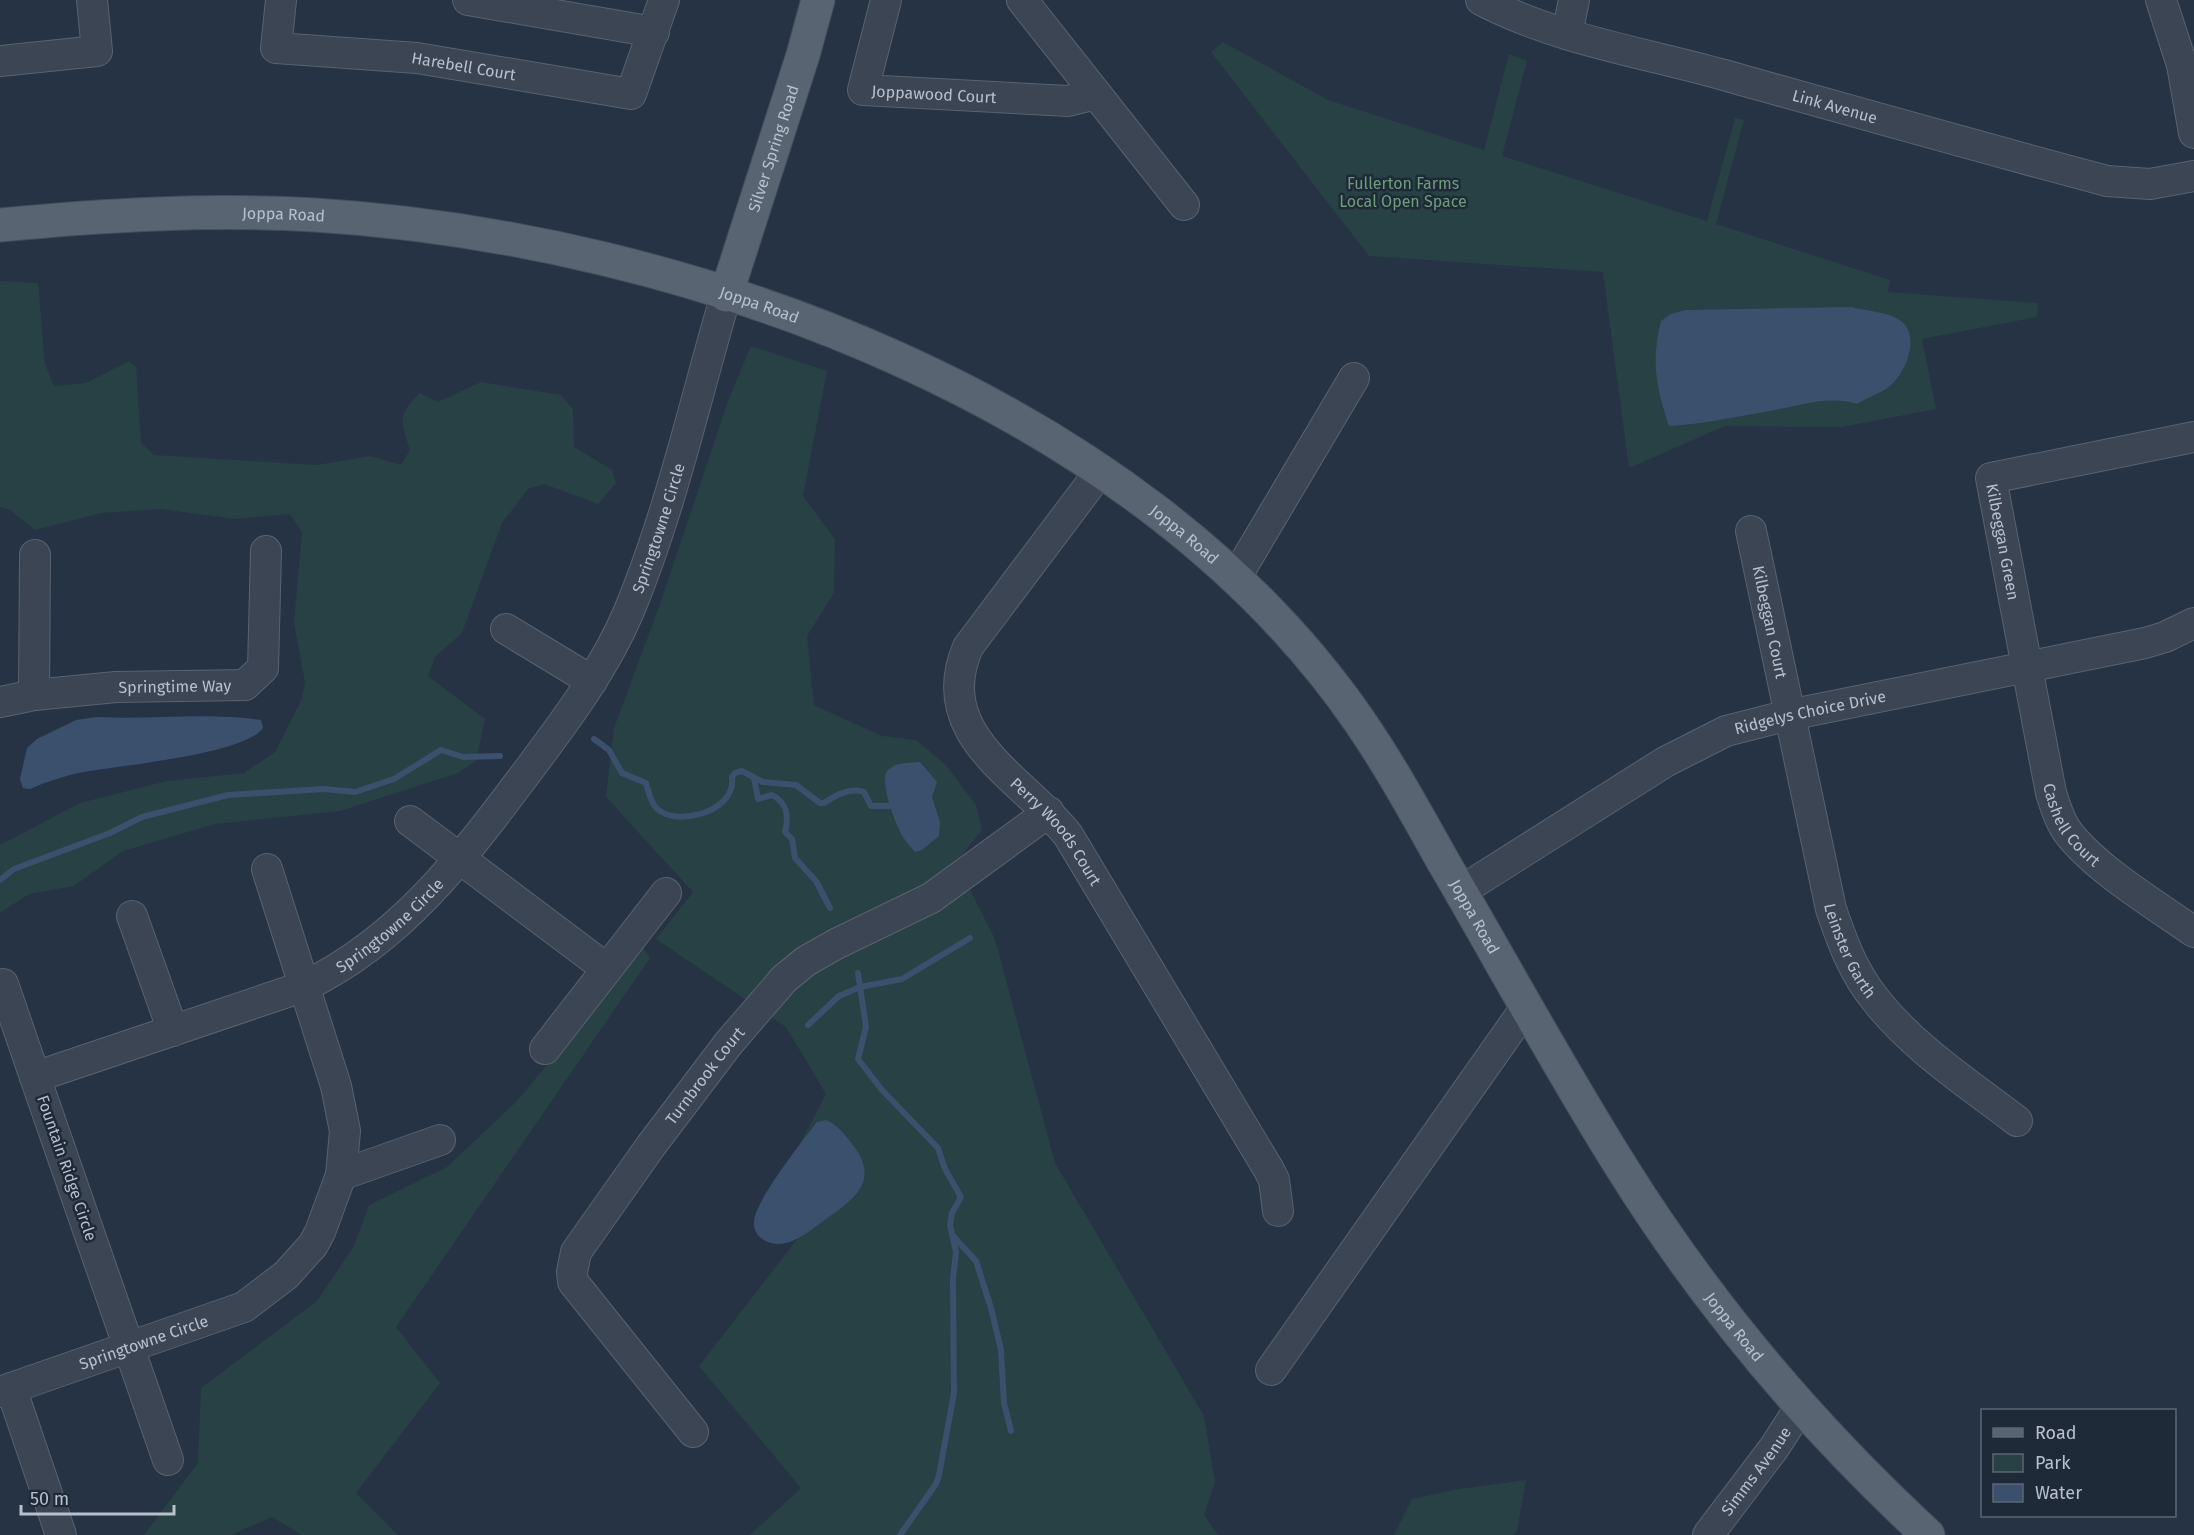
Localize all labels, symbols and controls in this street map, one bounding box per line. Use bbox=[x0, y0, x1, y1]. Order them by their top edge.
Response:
street label: Harebell Court bbox=[410, 48, 517, 84]
street label: Joppawood Court bbox=[871, 81, 997, 107]
street label: Silver Spring Road bbox=[744, 82, 802, 214]
street label: Link Avenue bbox=[1790, 85, 1880, 127]
park label: Fullerton Farms Local Open Space bbox=[1339, 174, 1467, 211]
street label: Joppa Road bbox=[242, 203, 326, 225]
street label: Joppa Road bbox=[717, 282, 802, 327]
street label: Springtowne Circle bbox=[628, 461, 688, 596]
street label: Kilbeggan Green bbox=[1983, 482, 2024, 602]
street label: Joppa Road bbox=[1146, 500, 1223, 568]
street label: Kilbeggan Court bbox=[1749, 564, 1791, 680]
street label: Springtime Way bbox=[118, 676, 232, 696]
street label: Ridgelys Choice Drive bbox=[1732, 686, 1887, 738]
street label: Perry Woods Court bbox=[1007, 773, 1106, 889]
street label: Cashell Court bbox=[2040, 782, 2104, 870]
street label: Springtowne Circle bbox=[332, 874, 447, 976]
street label: Joppa Road bbox=[1446, 876, 1504, 957]
street label: Leinster Garth bbox=[1821, 901, 1880, 1002]
street label: Turnbrook Court bbox=[661, 1023, 748, 1128]
street label: Fountain Ridge Circle bbox=[33, 1093, 101, 1243]
street label: Joppa Road bbox=[1701, 1288, 1768, 1365]
street label: Springtowne Circle bbox=[76, 1311, 211, 1373]
legend bbox=[1981, 1409, 2176, 1517]
text: Road bbox=[2035, 1422, 2077, 1444]
street label: Simms Avenue bbox=[1717, 1423, 1795, 1519]
text: Park bbox=[2035, 1452, 2071, 1474]
scale bar bbox=[21, 1478, 174, 1516]
text: Water bbox=[2035, 1482, 2082, 1504]
text: 50 m bbox=[30, 1488, 69, 1510]

